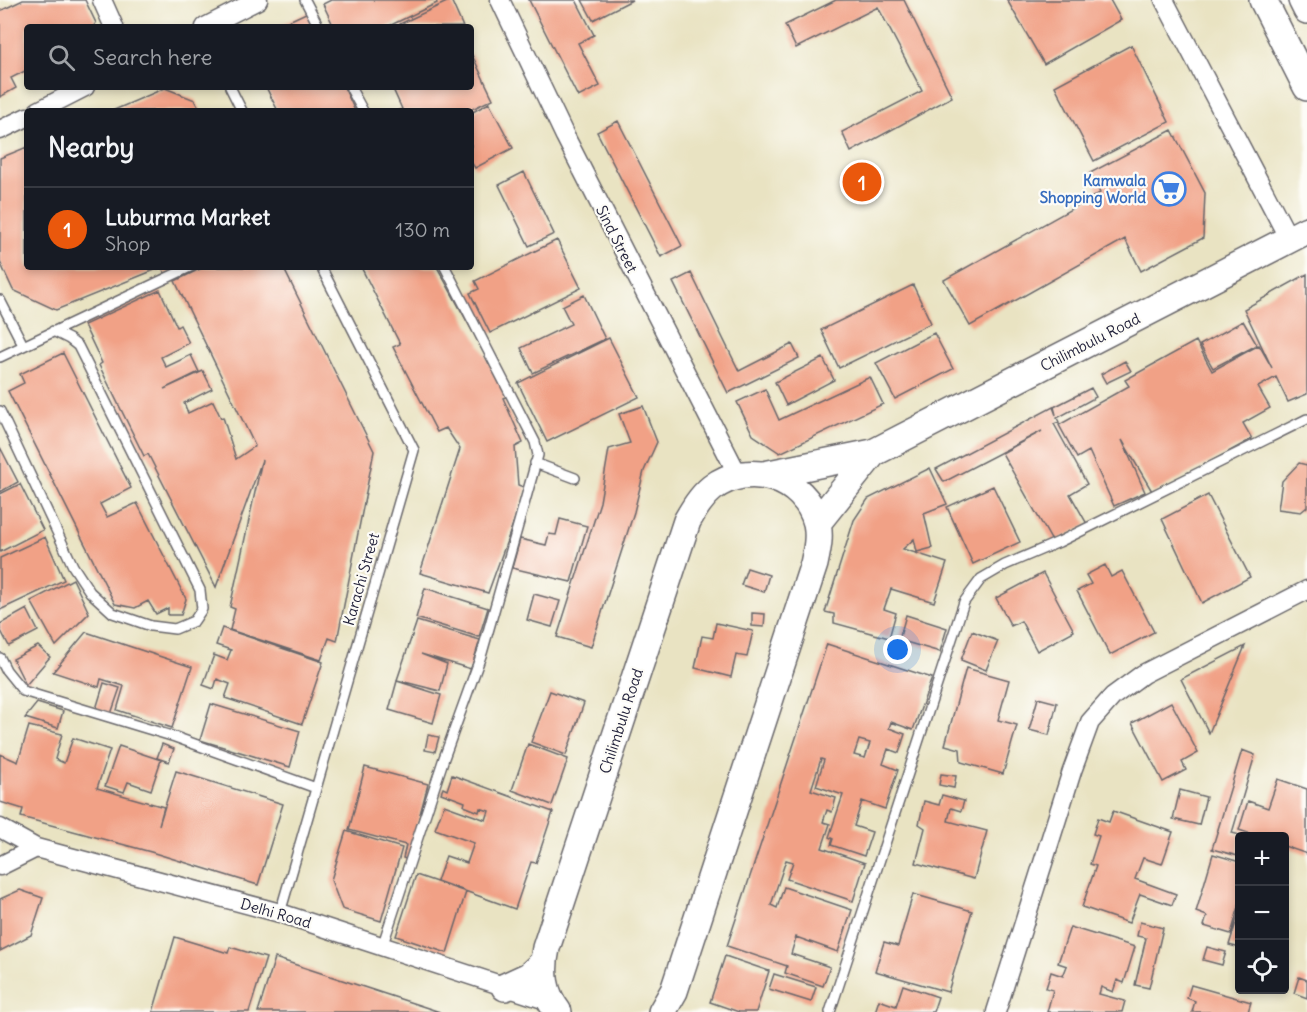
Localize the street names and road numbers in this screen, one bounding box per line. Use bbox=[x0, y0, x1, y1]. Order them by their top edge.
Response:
street label: Sind Street bbox=[592, 202, 642, 276]
street label: Chilimbulu Road bbox=[1037, 309, 1143, 375]
street label: Karachi Street bbox=[339, 531, 383, 627]
street label: Chilimbulu Road bbox=[595, 666, 647, 776]
street label: Delhi Road bbox=[238, 894, 314, 932]

